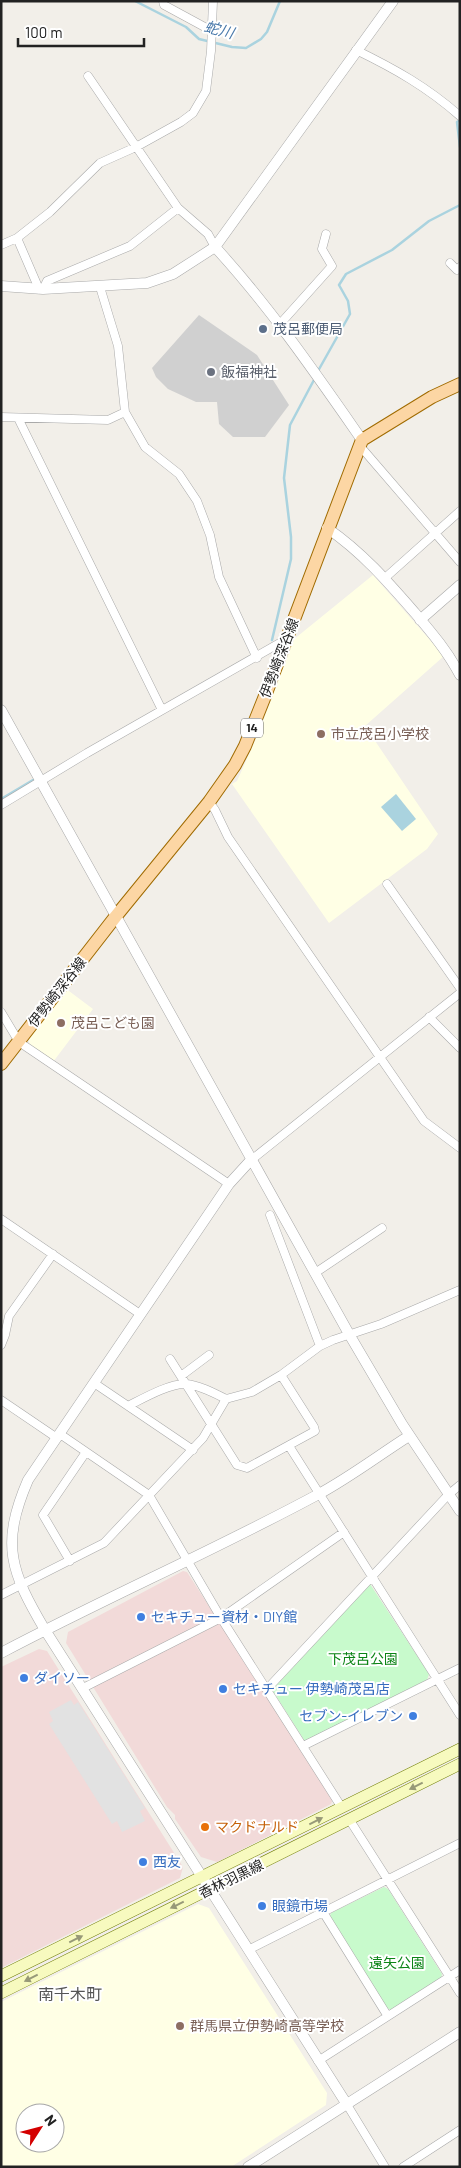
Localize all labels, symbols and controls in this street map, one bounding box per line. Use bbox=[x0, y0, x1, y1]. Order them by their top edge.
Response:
scale bar bbox=[18, 15, 144, 47]
water label: 蛇川 bbox=[202, 16, 238, 42]
text: 100 m bbox=[25, 23, 63, 41]
place label: 茂呂郵便局 bbox=[273, 320, 343, 337]
marker: 茂呂郵便局 bbox=[257, 323, 269, 335]
place label: 飯福神社 bbox=[221, 363, 277, 380]
marker: 飯福神社 bbox=[205, 366, 217, 378]
street label: 伊勢崎深谷線 bbox=[256, 616, 302, 700]
road number: 14 bbox=[241, 718, 263, 738]
place label: 市立茂呂小学校 bbox=[331, 725, 429, 742]
marker: 市立茂呂小学校 bbox=[315, 728, 327, 740]
street label: 伊勢崎深谷線 bbox=[24, 953, 89, 1030]
place label: 茂呂こども園 bbox=[71, 1014, 155, 1031]
marker: 茂呂こども園 bbox=[55, 1017, 67, 1029]
place label: セキチュー資材・DIY館 bbox=[151, 1608, 297, 1625]
marker: セキチュー資材・DIY館 bbox=[135, 1611, 147, 1623]
park label: 下茂呂公園 bbox=[328, 1650, 398, 1667]
place label: ダイソー bbox=[34, 1669, 90, 1686]
marker: ダイソー bbox=[18, 1672, 30, 1684]
place label: セキチュー 伊勢崎茂呂店 bbox=[233, 1680, 390, 1697]
marker: セキチュー 伊勢崎茂呂店 bbox=[217, 1683, 229, 1695]
place label: セブン-イレブン bbox=[299, 1707, 403, 1724]
marker: セブン-イレブン bbox=[407, 1710, 419, 1722]
one-way arrow bbox=[409, 1782, 423, 1790]
one-way arrow bbox=[309, 1816, 323, 1824]
place label: マクドナルド bbox=[215, 1818, 299, 1835]
marker: マクドナルド bbox=[199, 1821, 211, 1833]
place label: 西友 bbox=[153, 1853, 181, 1870]
marker: 西友 bbox=[137, 1856, 149, 1868]
street label: 香林羽黒線 bbox=[196, 1856, 266, 1902]
place label: 眼鏡市場 bbox=[272, 1897, 328, 1914]
marker: 眼鏡市場 bbox=[256, 1900, 268, 1912]
one-way arrow bbox=[170, 1901, 184, 1909]
one-way arrow bbox=[69, 1935, 84, 1944]
park label: 遠矢公園 bbox=[369, 1954, 425, 1971]
one-way arrow bbox=[24, 1974, 39, 1982]
district label: 南千木町 bbox=[38, 1984, 102, 2003]
place label: 群馬県立伊勢崎高等学校 bbox=[190, 2017, 344, 2034]
marker: 群馬県立伊勢崎高等学校 bbox=[174, 2020, 186, 2032]
north arrow bbox=[15, 2103, 65, 2153]
text: N bbox=[41, 2111, 61, 2129]

